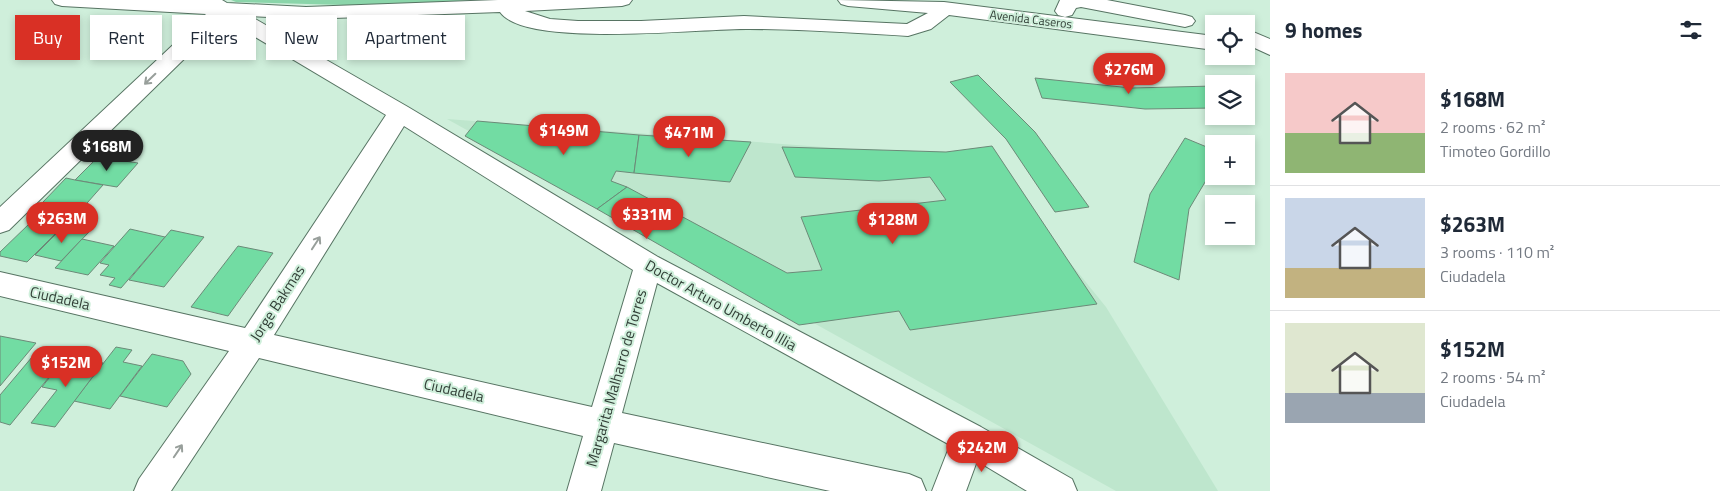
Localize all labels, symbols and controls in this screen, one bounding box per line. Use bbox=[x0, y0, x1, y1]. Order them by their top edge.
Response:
street label: Avenida Caseros bbox=[989, 5, 1074, 34]
text: 9 homes bbox=[1285, 14, 1362, 46]
chip: Buy bbox=[15, 15, 80, 60]
chip: Rent bbox=[90, 15, 162, 60]
chip: Filters bbox=[172, 15, 256, 60]
chip: New bbox=[266, 15, 337, 60]
chip: Apartment bbox=[347, 15, 465, 60]
map controls bbox=[1205, 15, 1255, 245]
button: locate bbox=[1205, 15, 1255, 65]
icon: filters bbox=[1677, 16, 1705, 44]
pin: $276M bbox=[1094, 52, 1164, 95]
text: $276M bbox=[1104, 57, 1154, 81]
one-way arrow bbox=[144, 73, 156, 85]
button: layers bbox=[1205, 75, 1255, 125]
text: $168M bbox=[1440, 83, 1505, 115]
icon: home bbox=[1325, 93, 1385, 153]
pin: $149M bbox=[529, 114, 599, 156]
text: 2 rooms · 62 m² bbox=[1440, 115, 1545, 139]
pin: $471M bbox=[654, 116, 724, 158]
text: $149M bbox=[539, 118, 589, 142]
text: $471M bbox=[664, 120, 714, 144]
pin: $168M bbox=[72, 130, 142, 172]
text: $168M bbox=[82, 134, 132, 158]
button: + bbox=[1205, 135, 1255, 185]
text: Timoteo Gordillo bbox=[1440, 139, 1551, 163]
button: − bbox=[1205, 195, 1255, 245]
pin: $331M bbox=[612, 198, 682, 240]
pin: $263M bbox=[27, 202, 97, 244]
text: $331M bbox=[622, 202, 672, 226]
pin: $128M bbox=[858, 202, 928, 245]
text: $263M bbox=[37, 206, 87, 230]
text: $128M bbox=[868, 207, 918, 231]
text: $263M bbox=[1440, 208, 1505, 240]
icon: home bbox=[1325, 218, 1385, 278]
one-way arrow bbox=[312, 236, 322, 250]
text: 3 rooms · 110 m² bbox=[1440, 240, 1554, 264]
street label: Doctor Arturo Umberto Illia bbox=[641, 254, 801, 357]
street label: Jorge Bakmas bbox=[244, 260, 310, 346]
text: Ciudadela bbox=[1440, 264, 1505, 288]
street label: Ciudadela bbox=[28, 280, 93, 316]
street label: Margarita Malharro de Torres bbox=[580, 287, 652, 469]
text: $152M bbox=[1440, 333, 1505, 365]
icon: home bbox=[1325, 343, 1385, 403]
pin: $152M bbox=[31, 346, 101, 388]
text: $152M bbox=[41, 350, 91, 374]
text: 2 rooms · 54 m² bbox=[1440, 365, 1545, 389]
street label: Ciudadela bbox=[422, 372, 487, 408]
text: Ciudadela bbox=[1440, 389, 1505, 413]
pin: $242M bbox=[947, 430, 1017, 473]
text: $242M bbox=[957, 435, 1007, 459]
one-way arrow bbox=[173, 444, 183, 458]

